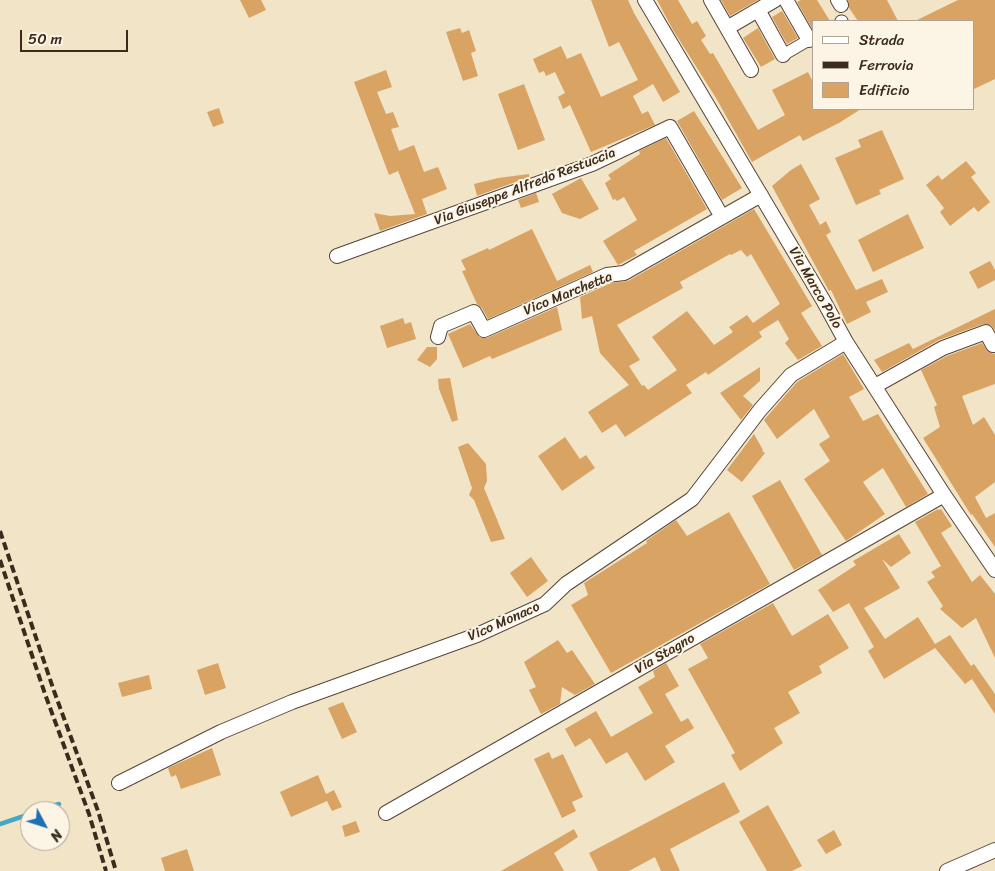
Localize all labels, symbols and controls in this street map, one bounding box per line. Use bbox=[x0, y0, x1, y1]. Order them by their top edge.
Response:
scale bar bbox=[22, 20, 130, 52]
legend bbox=[812, 20, 975, 110]
text: 50 m bbox=[28, 26, 62, 52]
text: Strada bbox=[859, 27, 904, 53]
text: Ferrovia bbox=[859, 52, 913, 78]
text: Edificio bbox=[859, 77, 910, 103]
street label: Via Giuseppe Alfredo Restuccia bbox=[432, 145, 618, 229]
street label: Via Marco Polo bbox=[785, 244, 845, 332]
street label: Vico Marchetta bbox=[521, 269, 615, 319]
street label: Vico Monaco bbox=[465, 599, 543, 645]
street label: Via Stagno bbox=[632, 630, 698, 678]
north arrow bbox=[20, 801, 70, 851]
text: N bbox=[43, 824, 69, 847]

